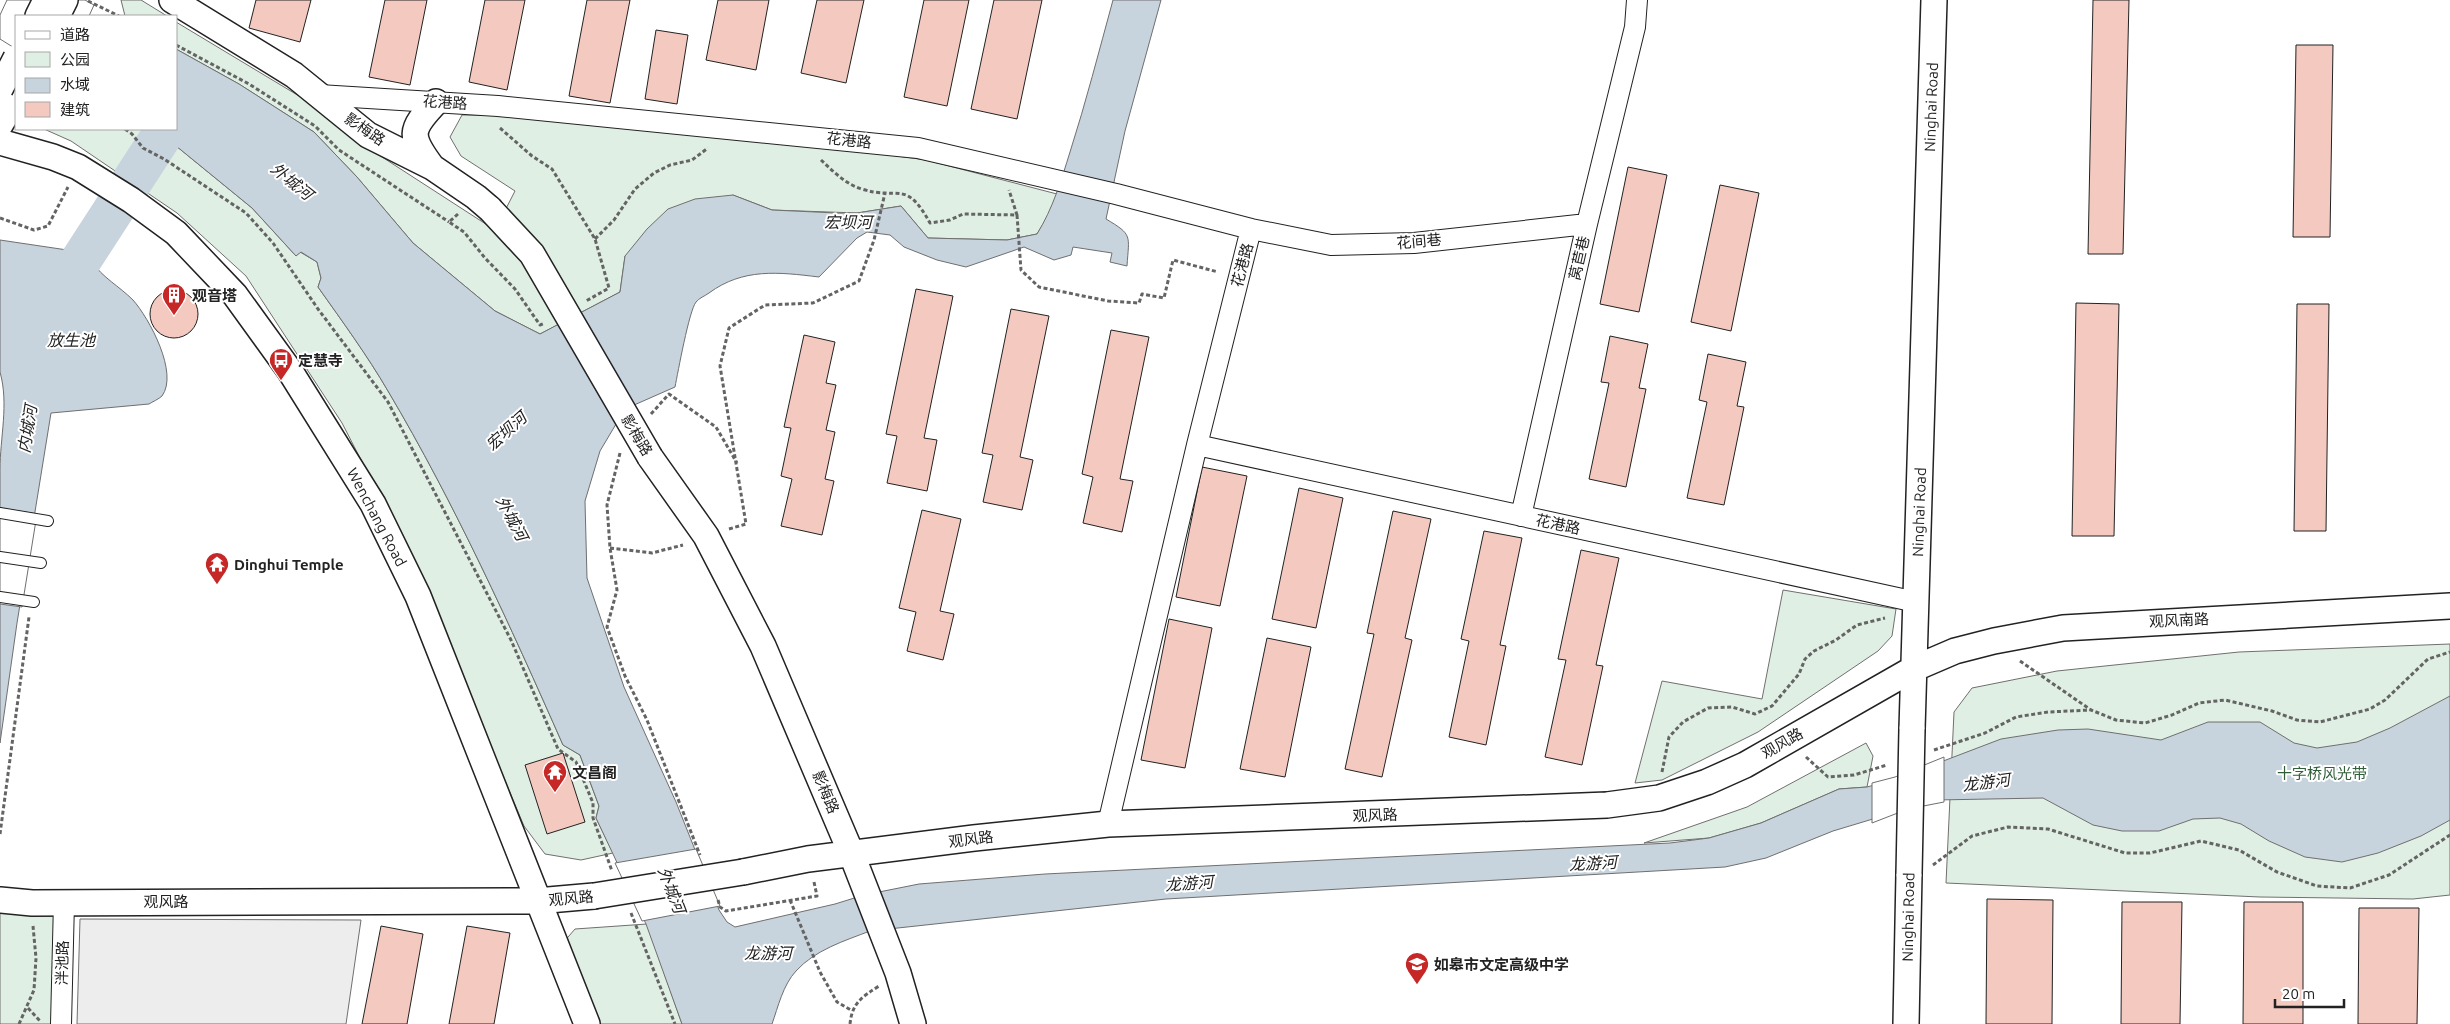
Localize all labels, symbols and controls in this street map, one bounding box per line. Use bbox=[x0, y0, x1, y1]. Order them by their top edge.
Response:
legend bbox=[15, 15, 178, 130]
text: 道路 bbox=[60, 26, 90, 43]
text: 公园 bbox=[60, 51, 90, 68]
street label: Ninghai Road bbox=[1921, 62, 1941, 152]
text: 水域 bbox=[60, 76, 90, 93]
street label: 花港路 bbox=[422, 92, 468, 112]
text: 建筑 bbox=[60, 101, 90, 118]
street label: 影梅路 bbox=[342, 109, 388, 149]
street label: 花港路 bbox=[826, 129, 872, 151]
water label: 外城河 bbox=[268, 159, 319, 205]
water label: 宏坝河 bbox=[824, 213, 875, 231]
street label: 花间巷 bbox=[1396, 231, 1442, 251]
street label: 莴苣巷 bbox=[1566, 234, 1592, 282]
street label: 花港路 bbox=[1228, 241, 1256, 289]
building icon: 观音塔 bbox=[161, 282, 187, 316]
place label: 观音塔 bbox=[192, 287, 237, 304]
water label: 放生池 bbox=[47, 331, 97, 349]
bus stop icon: 定慧寺 bbox=[268, 347, 294, 381]
place label: 定慧寺 bbox=[298, 352, 343, 369]
water label: 内城河 bbox=[14, 401, 40, 454]
water label: 宏坝河 bbox=[482, 406, 532, 454]
street label: 影梅路 bbox=[618, 411, 656, 459]
street label: Wenchang Road bbox=[344, 465, 410, 569]
street label: Ninghai Road bbox=[1909, 467, 1929, 557]
water label: 外城河 bbox=[493, 493, 533, 546]
street label: 花港路 bbox=[1534, 511, 1582, 537]
temple icon: Dinghui Temple bbox=[204, 551, 230, 585]
place label: Dinghui Temple bbox=[234, 556, 344, 573]
street label: 观风南路 bbox=[2149, 610, 2209, 630]
street label: 观风路 bbox=[1758, 724, 1806, 762]
temple icon: 文昌阁 bbox=[542, 759, 568, 793]
place label: 文昌阁 bbox=[572, 764, 617, 781]
park label: 十字桥风光带 bbox=[2277, 765, 2367, 782]
street label: 影梅路 bbox=[809, 768, 843, 816]
water label: 龙游河 bbox=[1961, 770, 2014, 794]
street label: 观风路 bbox=[1352, 806, 1398, 824]
street label: 观风路 bbox=[948, 828, 994, 850]
water label: 龙游河 bbox=[1569, 853, 1620, 873]
water label: 外城河 bbox=[655, 864, 690, 918]
water label: 龙游河 bbox=[1164, 872, 1217, 894]
street label: Ninghai Road bbox=[1899, 872, 1917, 962]
street label: 观风路 bbox=[548, 888, 594, 908]
street label: 观风路 bbox=[143, 893, 189, 910]
street label: 泮池路 bbox=[53, 940, 71, 986]
water label: 龙游河 bbox=[744, 944, 795, 962]
school or university icon: 如皋市文定高级中学 bbox=[1404, 951, 1430, 985]
place label: 如皋市文定高级中学 bbox=[1434, 956, 1569, 973]
scale bar bbox=[2275, 976, 2344, 1008]
text: 20 m bbox=[2282, 985, 2315, 1002]

